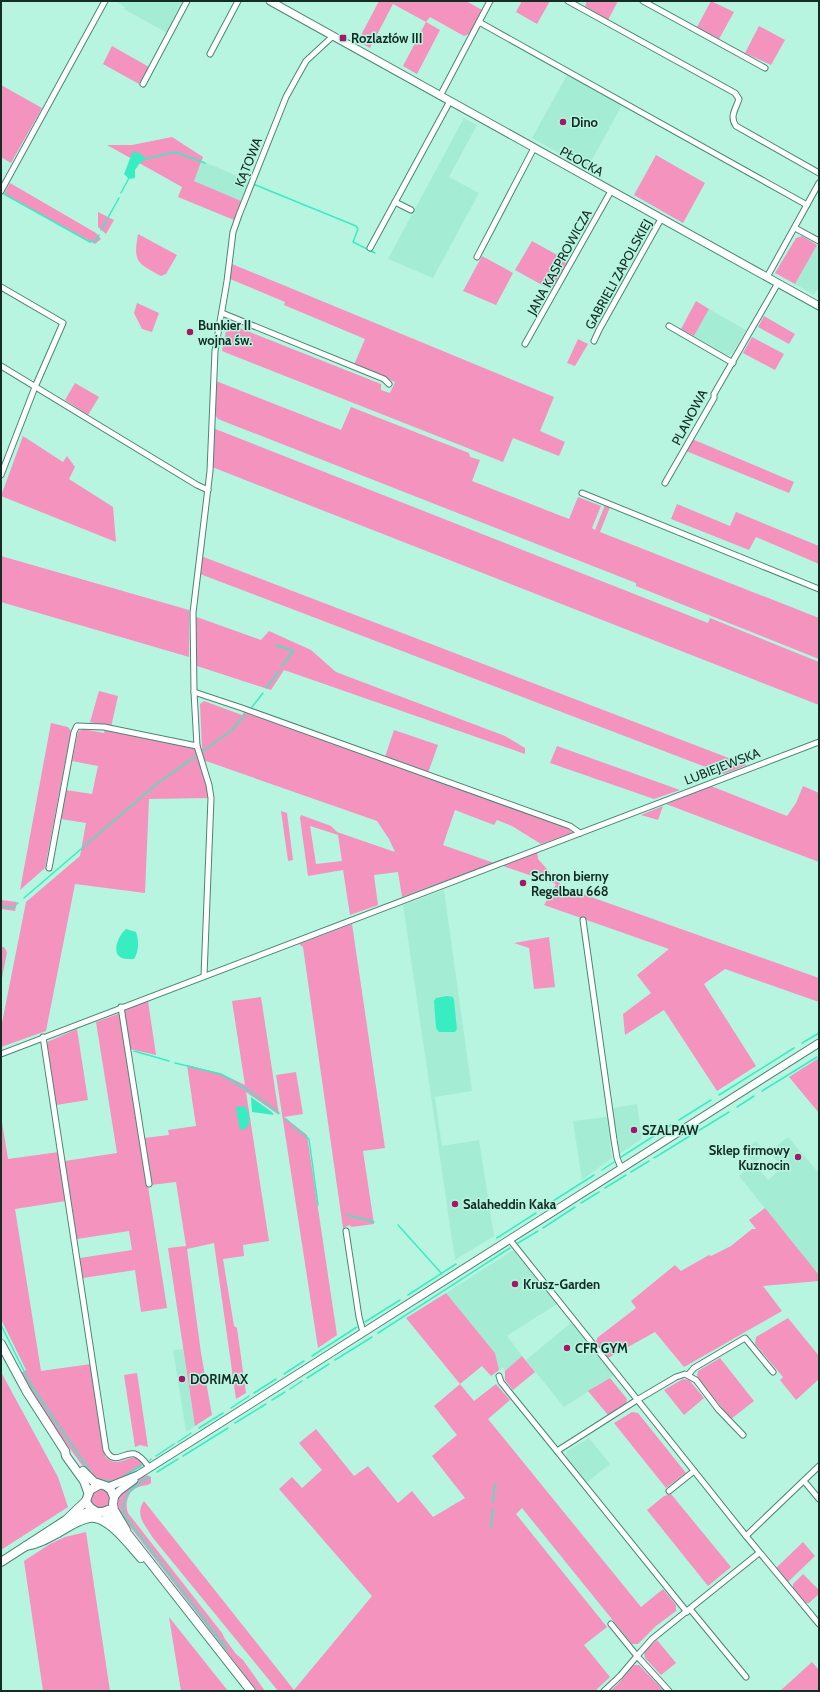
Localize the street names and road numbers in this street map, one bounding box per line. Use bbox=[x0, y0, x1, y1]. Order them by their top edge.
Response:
street label: KĄTOWA bbox=[231, 135, 265, 189]
street label: PŁOCKA bbox=[557, 143, 607, 179]
street label: JANA KASPROWICZA bbox=[523, 206, 595, 318]
street label: GABRIELI ZAPOLSKIEJ bbox=[581, 216, 655, 332]
street label: PLANOWA bbox=[668, 386, 710, 448]
street label: LUBIEJEWSKA bbox=[682, 744, 762, 788]

